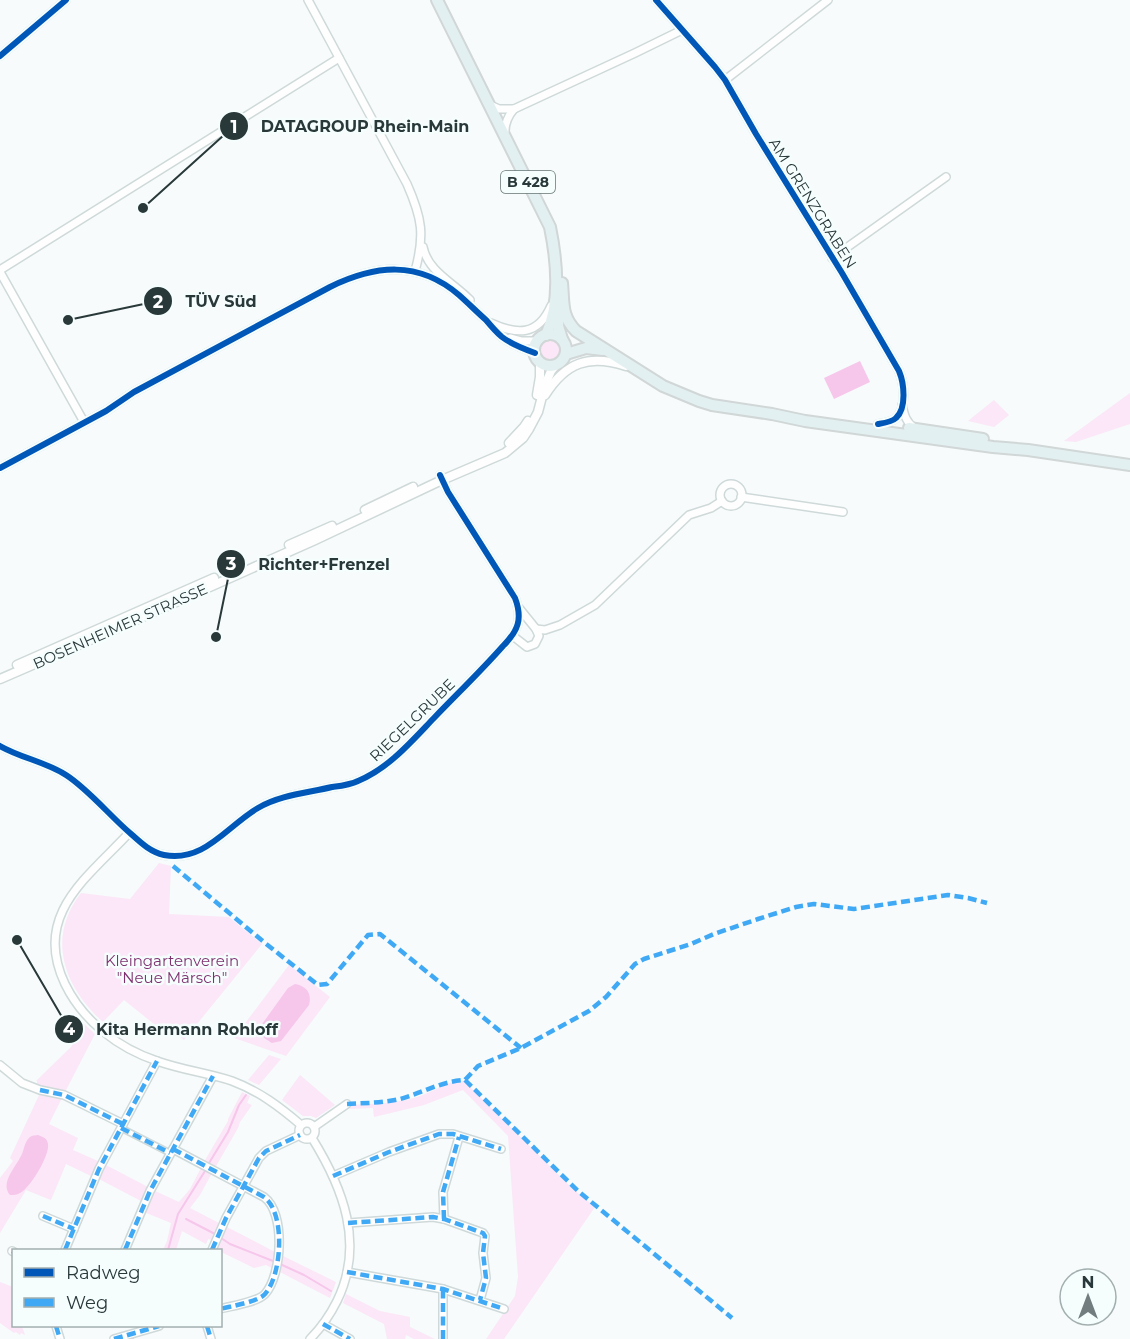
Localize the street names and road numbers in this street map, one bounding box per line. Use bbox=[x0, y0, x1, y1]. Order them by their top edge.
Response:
street label: AM GRENZGRABEN bbox=[765, 134, 861, 272]
road number: B 428 bbox=[501, 171, 555, 193]
street label: BOSENHEIMER STRASSE bbox=[30, 579, 210, 673]
street label: RIEGELGRUBE bbox=[365, 675, 459, 765]

